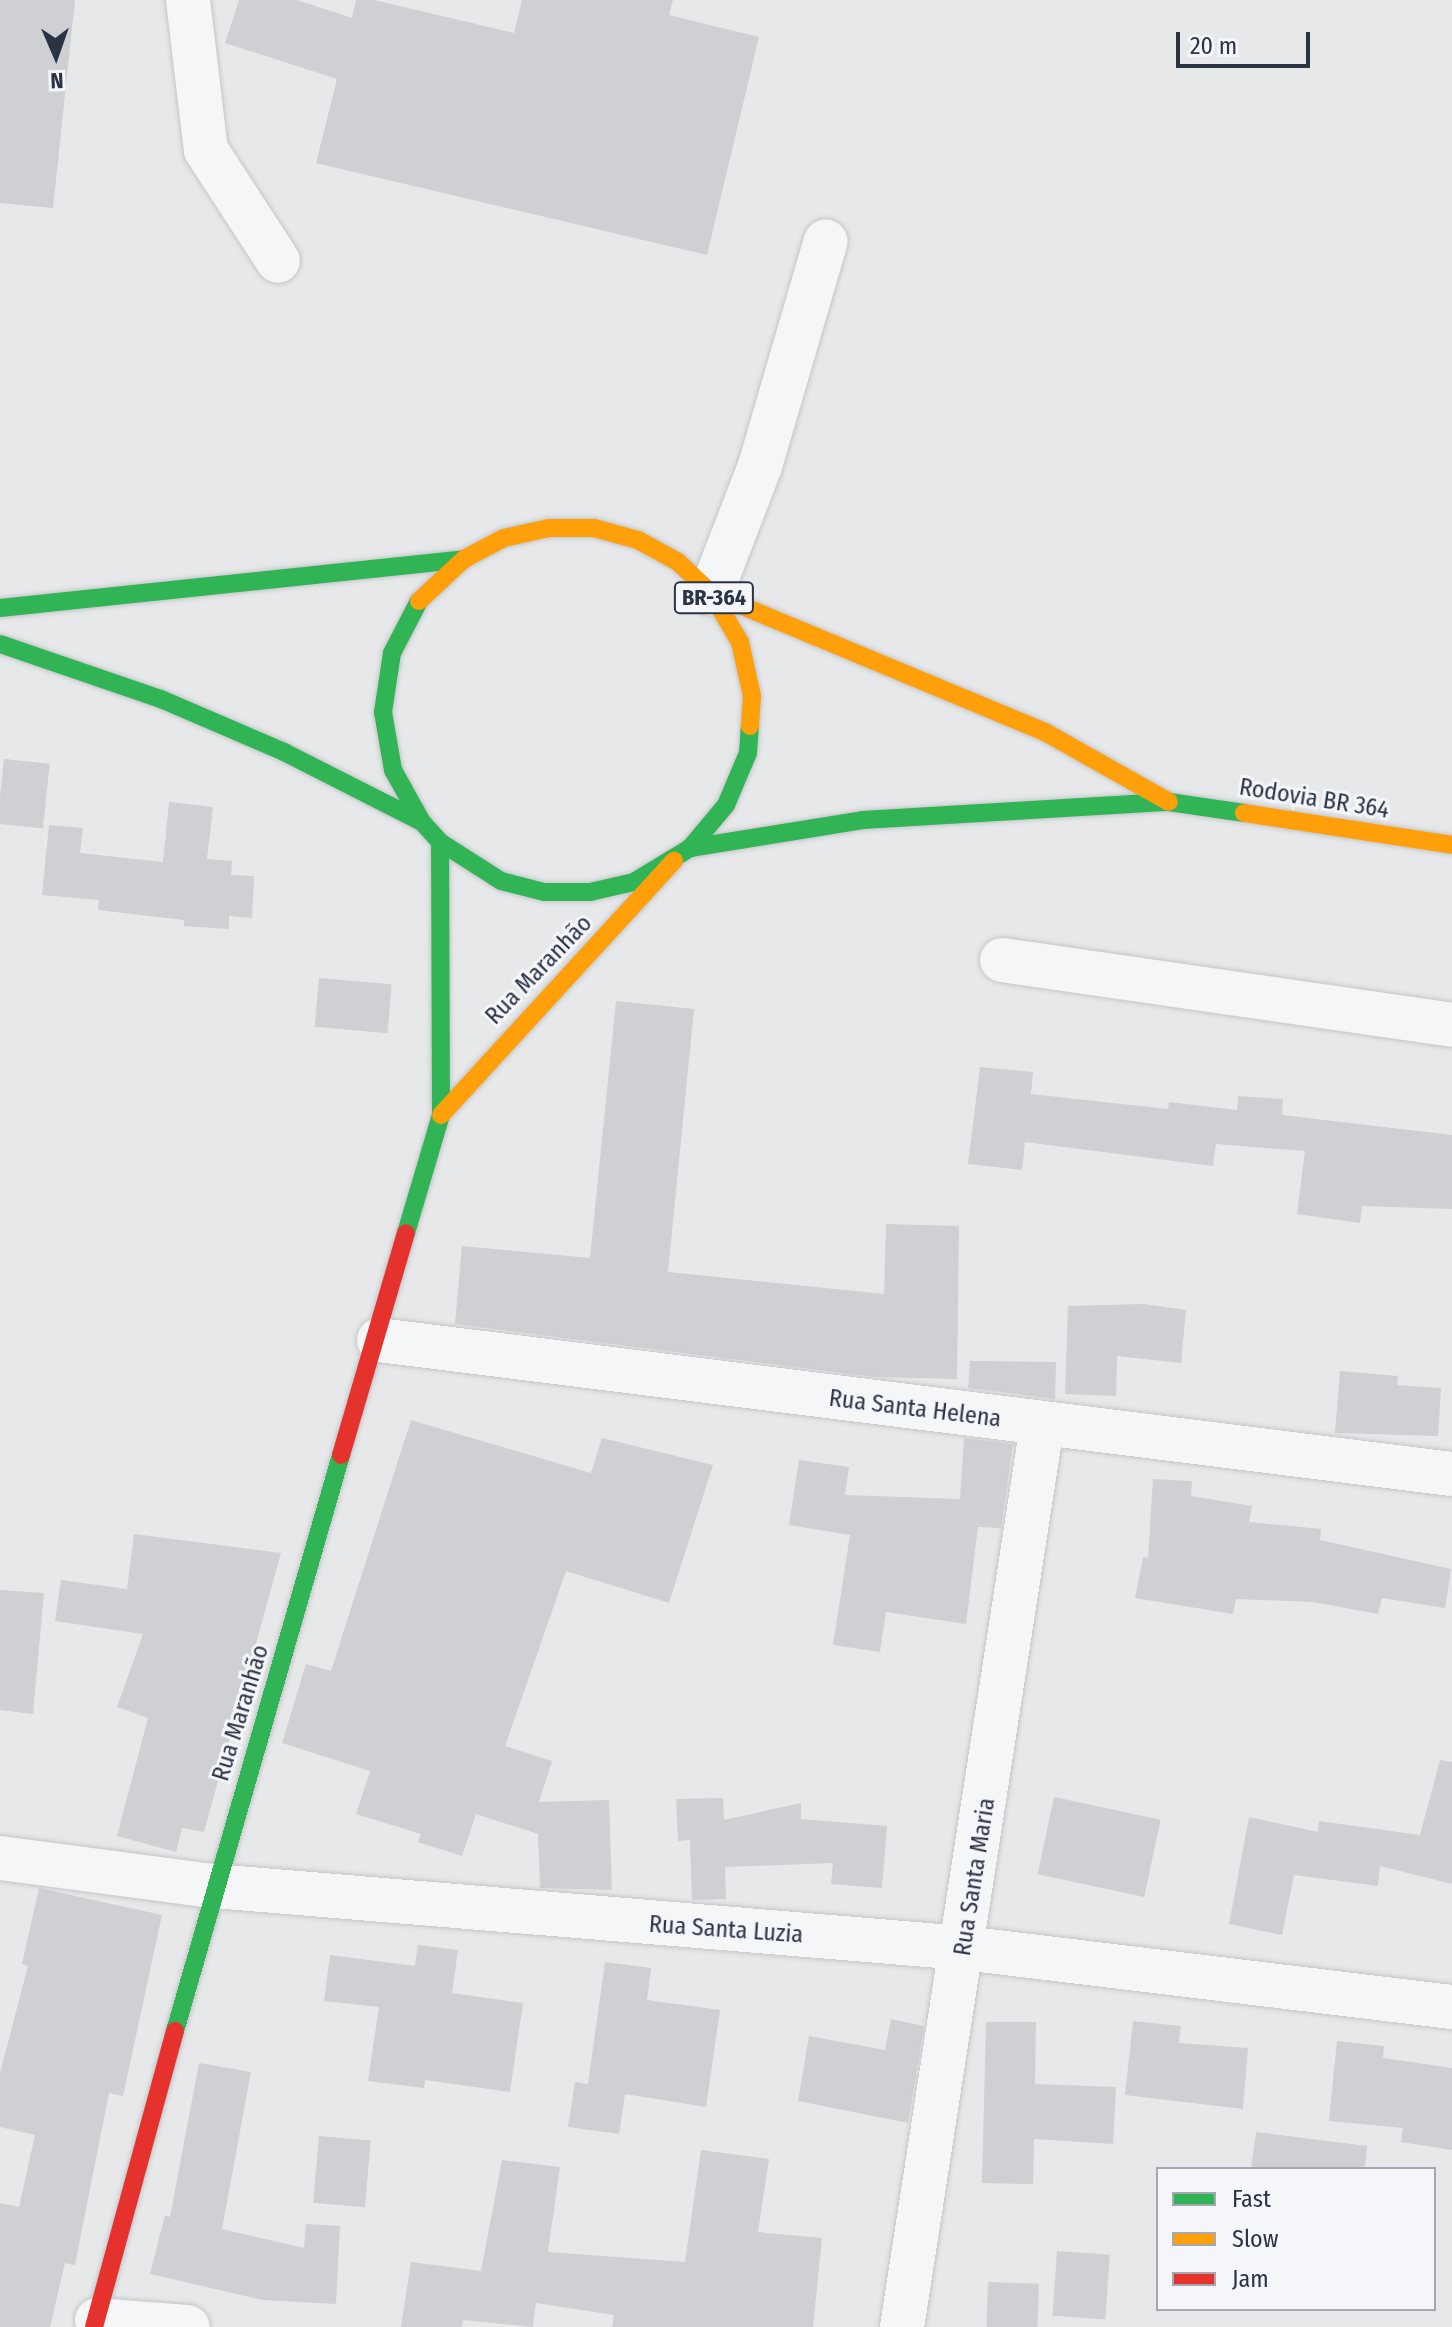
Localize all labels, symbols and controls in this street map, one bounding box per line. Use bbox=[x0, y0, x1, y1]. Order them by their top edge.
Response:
north arrow bbox=[16, 16, 96, 96]
scale bar bbox=[1180, 16, 1314, 66]
text: 20 m bbox=[1190, 32, 1237, 60]
text: N bbox=[50, 67, 64, 94]
road number: BR-364 bbox=[672, 580, 756, 616]
street label: Rodovia BR 364 bbox=[1237, 773, 1391, 825]
street label: Rua Maranhão bbox=[480, 909, 598, 1031]
street label: Rua Santa Helena bbox=[827, 1384, 1003, 1434]
street label: Rua Maranhão bbox=[207, 1641, 275, 1785]
street label: Rua Santa Maria bbox=[948, 1796, 1002, 1958]
street label: Rua Santa Luzia bbox=[648, 1910, 804, 1950]
legend bbox=[1156, 2167, 1436, 2311]
text: Fast bbox=[1232, 2185, 1271, 2213]
text: Slow bbox=[1232, 2225, 1278, 2253]
text: Jam bbox=[1232, 2265, 1269, 2293]

